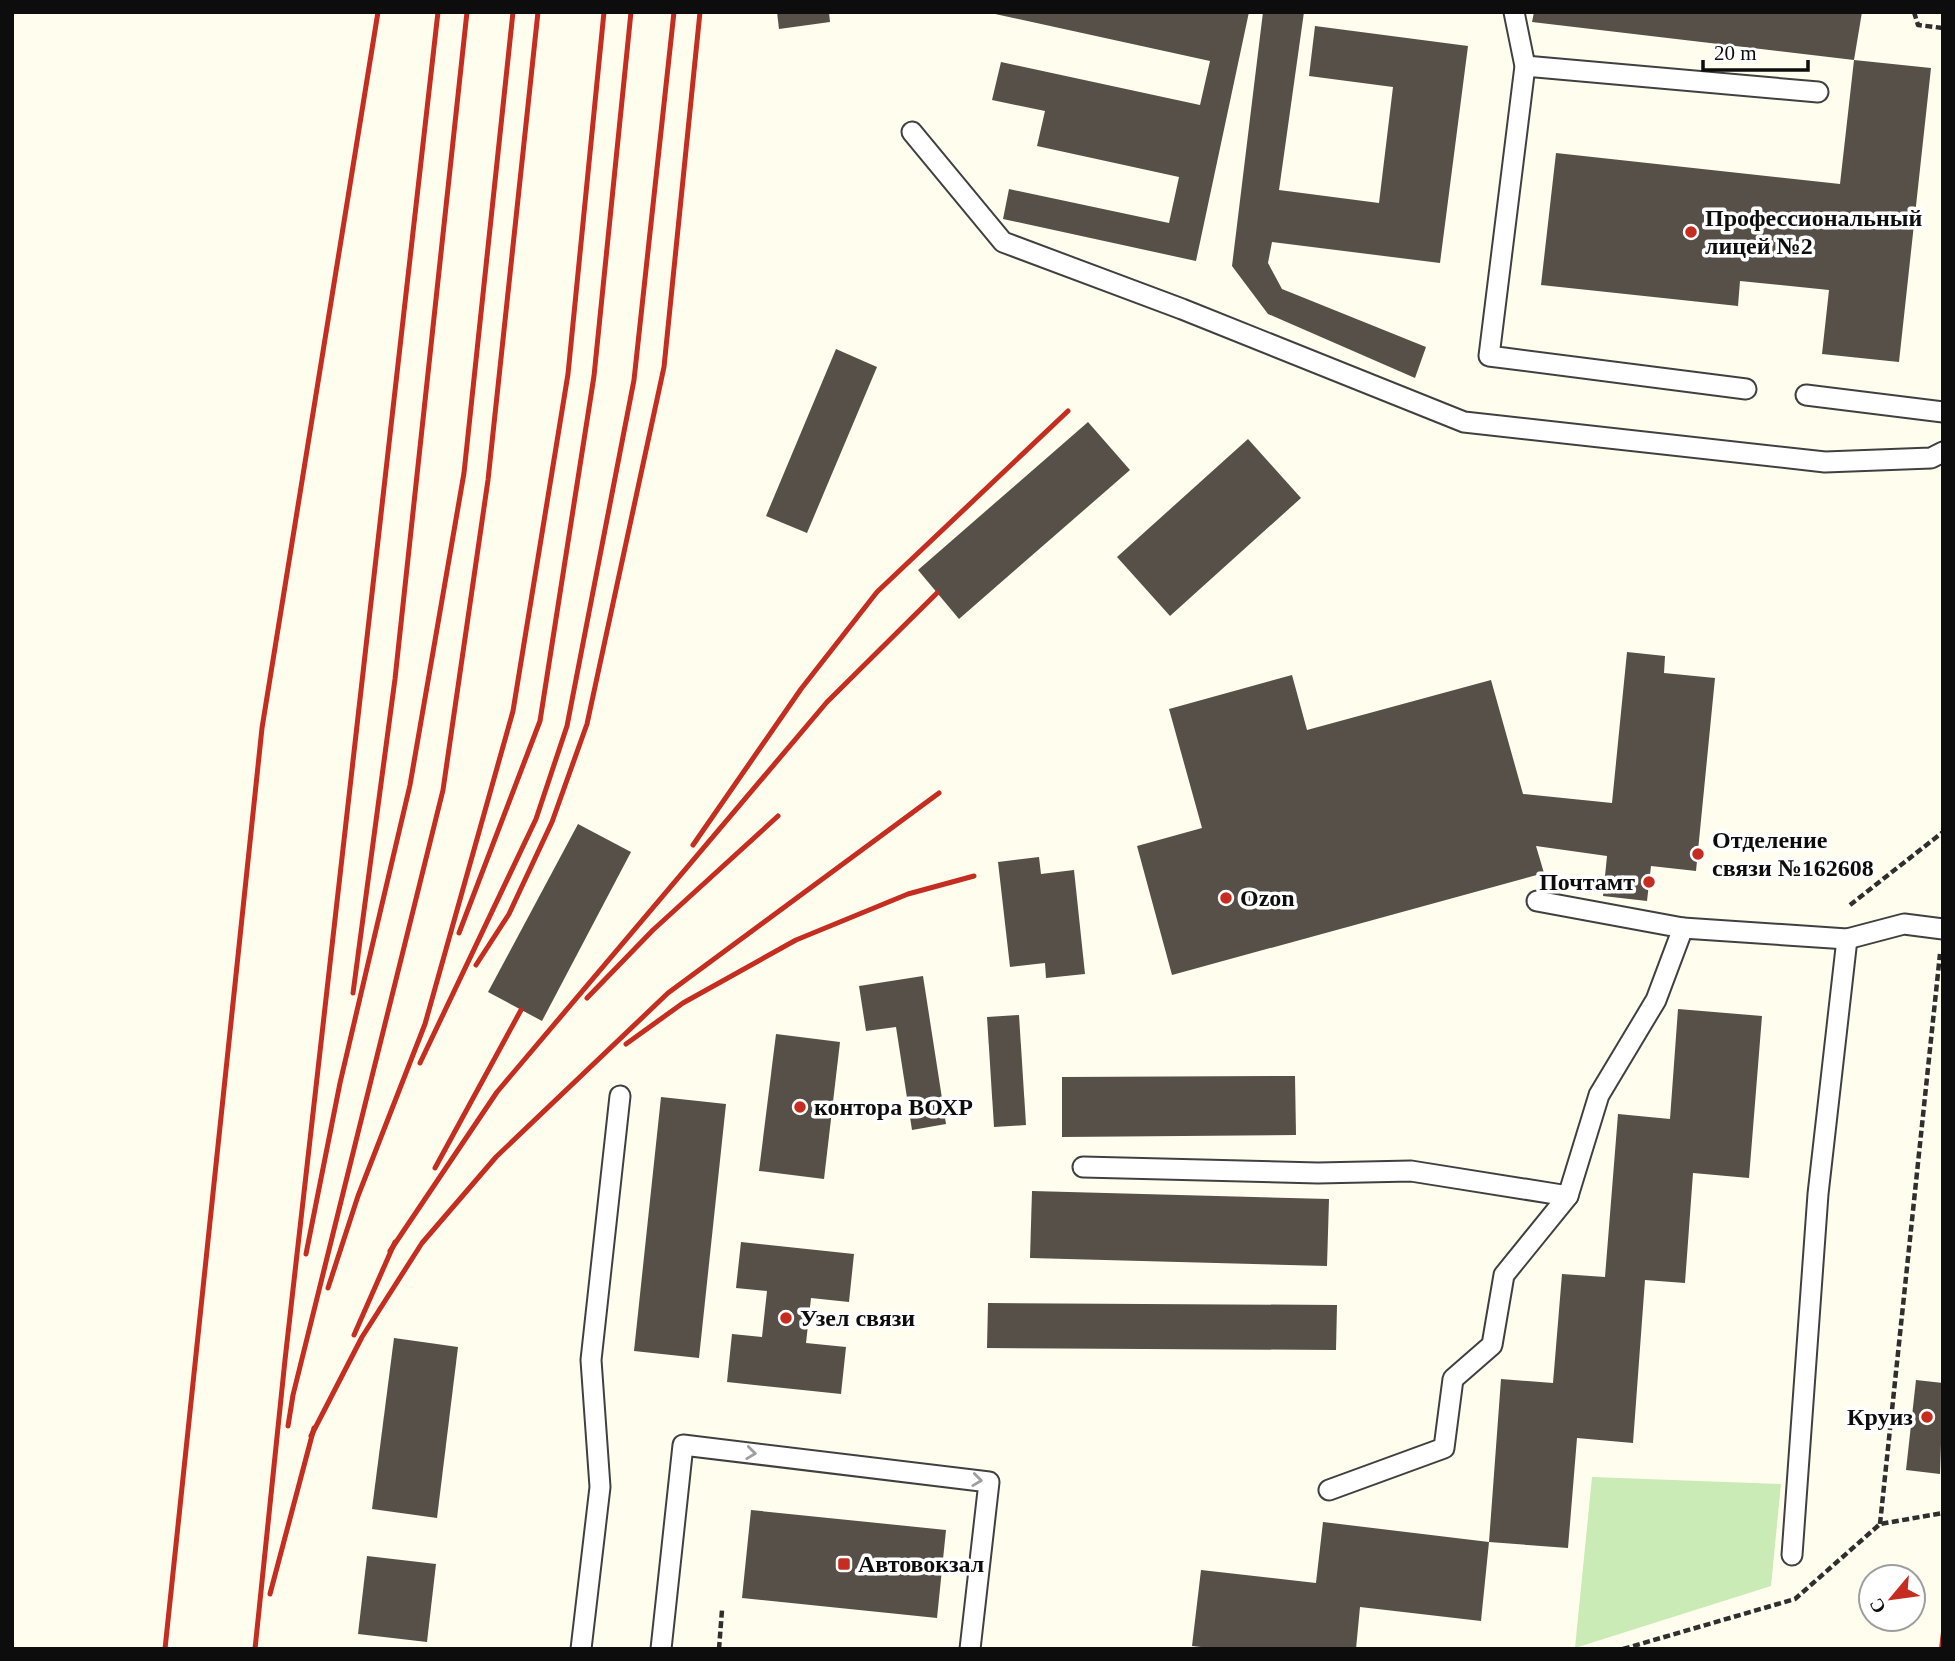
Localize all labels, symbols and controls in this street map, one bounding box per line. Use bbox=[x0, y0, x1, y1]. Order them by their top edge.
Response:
scale bar bbox=[1703, 28, 1808, 72]
text: 20 m bbox=[1714, 41, 1757, 65]
place label: Профессиональный лицей №2 bbox=[1705, 205, 1922, 259]
marker: Профессиональный лицей №2 bbox=[1683, 224, 1699, 240]
place label: Отделение связи №162608 bbox=[1712, 827, 1874, 881]
marker: Отделение связи №162608 bbox=[1690, 846, 1706, 862]
place label: Почтамт bbox=[1539, 869, 1635, 895]
marker: Почтамт bbox=[1641, 874, 1657, 890]
place label: Ozon bbox=[1240, 885, 1295, 911]
marker: Ozon bbox=[1218, 890, 1234, 906]
place label: контора ВОХР bbox=[814, 1094, 973, 1120]
marker: контора ВОХР bbox=[792, 1099, 808, 1115]
place label: Узел связи bbox=[800, 1305, 915, 1331]
marker: Узел связи bbox=[778, 1310, 794, 1326]
place label: Круиз bbox=[1847, 1404, 1913, 1430]
marker: Круиз bbox=[1919, 1409, 1935, 1425]
one-way arrow bbox=[746, 1445, 757, 1460]
one-way arrow bbox=[971, 1473, 983, 1488]
place label: Автовокзал bbox=[858, 1551, 984, 1577]
marker: Автовокзал bbox=[836, 1556, 852, 1572]
north arrow bbox=[1857, 1563, 1927, 1633]
text: С bbox=[1865, 1595, 1890, 1617]

